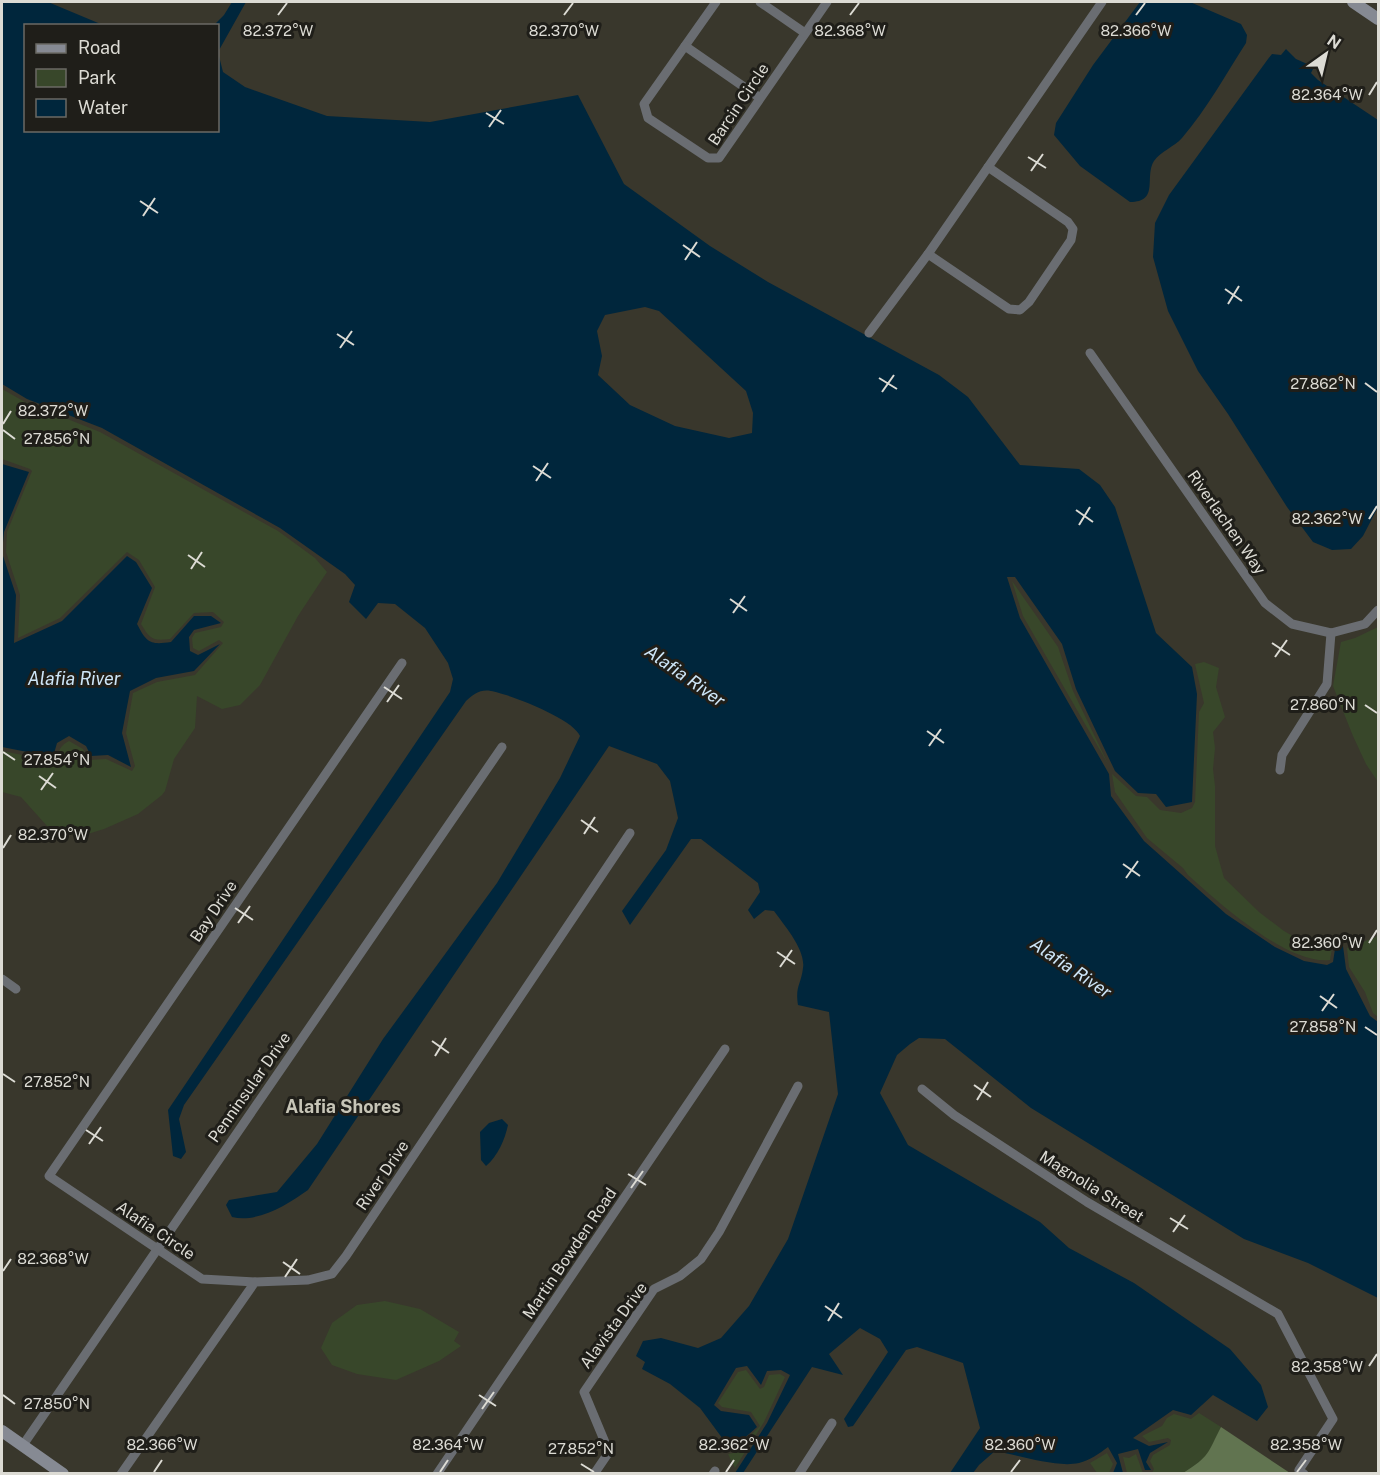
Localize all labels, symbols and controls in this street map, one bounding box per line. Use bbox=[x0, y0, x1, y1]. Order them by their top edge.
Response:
text: 82.372°W bbox=[243, 22, 313, 39]
text: 82.370°W bbox=[529, 22, 599, 39]
text: 82.368°W bbox=[814, 22, 886, 39]
text: 82.366°W bbox=[1100, 22, 1172, 39]
legend bbox=[24, 24, 219, 132]
north arrow bbox=[1296, 24, 1356, 84]
text: N bbox=[1324, 31, 1345, 53]
text: Road bbox=[78, 37, 121, 58]
street label: Barcin Circle bbox=[704, 60, 773, 149]
text: Park bbox=[78, 67, 116, 88]
text: 82.364°W bbox=[1291, 86, 1363, 103]
text: Water bbox=[78, 97, 128, 118]
text: 27.862°N bbox=[1290, 375, 1356, 392]
text: 82.372°W bbox=[18, 402, 88, 419]
text: 27.856°N bbox=[24, 430, 90, 447]
street label: Riverlachen Way bbox=[1184, 467, 1270, 578]
text: 82.362°W bbox=[1292, 510, 1362, 527]
water label: Alafia River bbox=[641, 640, 730, 711]
water label: Alafia River bbox=[27, 668, 121, 689]
text: 27.860°N bbox=[1290, 696, 1356, 713]
text: 27.854°N bbox=[24, 751, 90, 768]
text: 82.370°W bbox=[18, 826, 88, 843]
street label: Bay Drive bbox=[186, 877, 241, 946]
water label: Alafia River bbox=[1027, 933, 1116, 1002]
text: 82.360°W bbox=[1291, 934, 1363, 951]
text: 27.858°N bbox=[1290, 1018, 1356, 1035]
street label: Penninsular Drive bbox=[204, 1028, 295, 1146]
text: 27.852°N bbox=[24, 1073, 90, 1090]
district label: Alafia Shores bbox=[285, 1096, 401, 1117]
street label: River Drive bbox=[352, 1137, 413, 1214]
street label: Magnolia Street bbox=[1036, 1147, 1147, 1226]
street label: Martin Bowden Road bbox=[518, 1184, 620, 1322]
street label: Alafia Circle bbox=[113, 1197, 199, 1264]
text: 82.368°W bbox=[17, 1250, 89, 1267]
street label: Alavista Drive bbox=[576, 1279, 651, 1372]
text: 82.358°W bbox=[1291, 1358, 1363, 1375]
text: 27.850°N bbox=[24, 1395, 90, 1412]
text: 82.366°W bbox=[126, 1436, 198, 1453]
text: 82.364°W bbox=[412, 1436, 484, 1453]
text: 82.362°W bbox=[699, 1436, 769, 1453]
text: 82.360°W bbox=[984, 1436, 1056, 1453]
text: 82.358°W bbox=[1270, 1436, 1342, 1453]
text: 27.852°N bbox=[548, 1440, 614, 1457]

